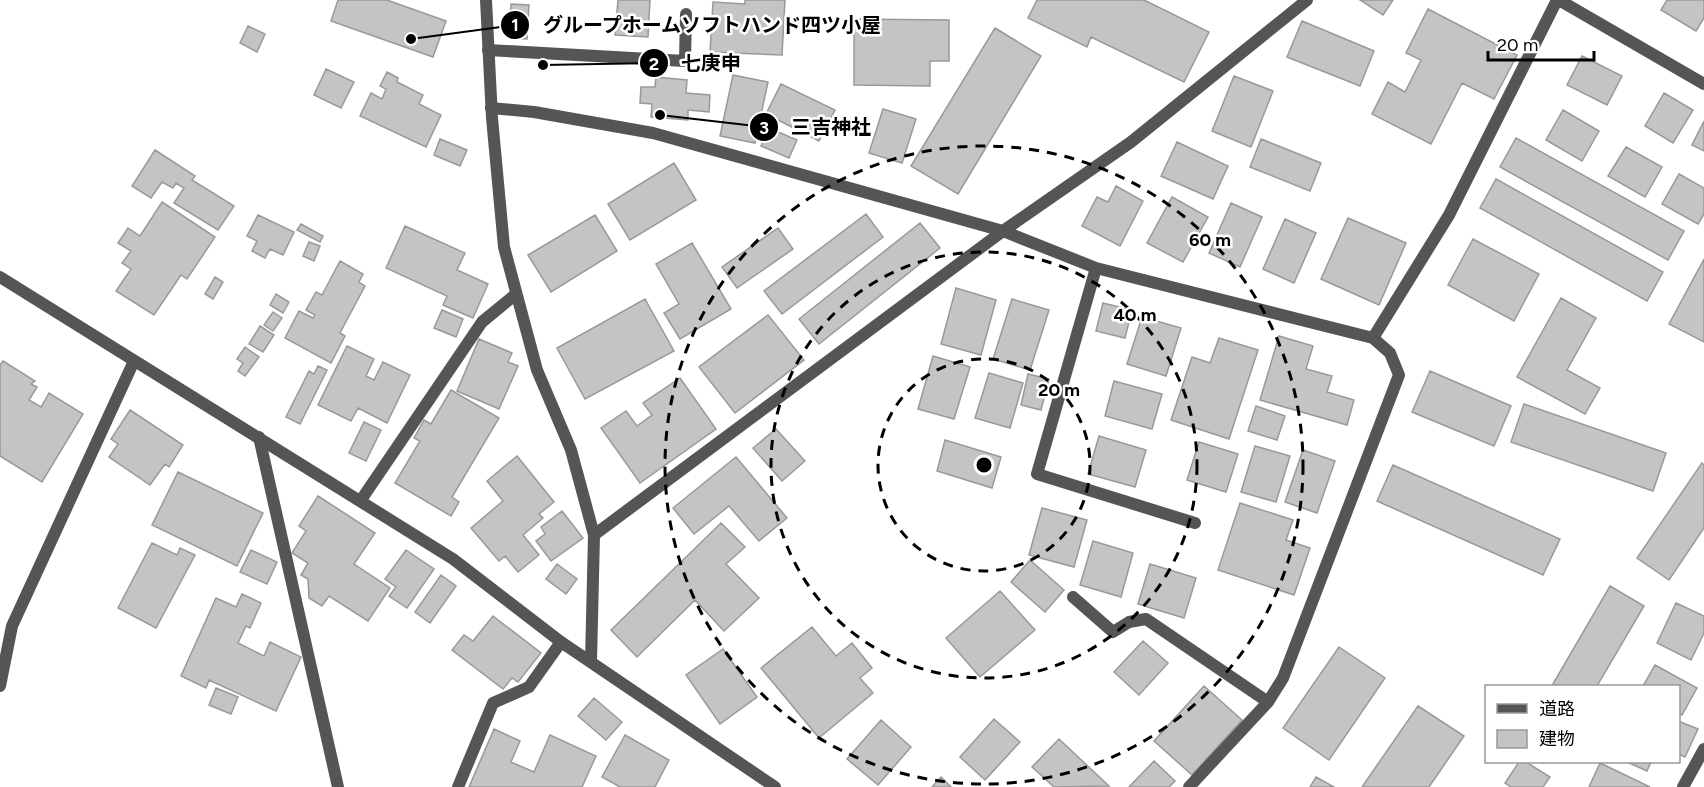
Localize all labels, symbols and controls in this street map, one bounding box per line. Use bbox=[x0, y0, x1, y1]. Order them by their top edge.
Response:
callout: グループホームソフトハンド四ツ小屋 bbox=[500, 6, 894, 44]
text: グループホームソフトハンド四ツ小屋 bbox=[543, 13, 881, 37]
text: 1 bbox=[511, 14, 519, 36]
scale bar bbox=[1488, 24, 1594, 62]
text: 20 m bbox=[1497, 34, 1538, 56]
callout: 七庚申 bbox=[639, 44, 753, 82]
text: 七庚申 bbox=[681, 51, 741, 75]
text: 2 bbox=[649, 53, 659, 75]
callout: 三吉神社 bbox=[749, 108, 883, 146]
text: 三吉神社 bbox=[791, 115, 871, 139]
text: 3 bbox=[759, 117, 769, 139]
text: 60 m bbox=[1189, 229, 1231, 251]
text: 40 m bbox=[1113, 304, 1157, 326]
text: 20 m bbox=[1038, 379, 1080, 401]
centre of rings bbox=[974, 455, 994, 475]
legend bbox=[1485, 685, 1680, 763]
text: 道路 bbox=[1539, 698, 1575, 720]
text: 建物 bbox=[1539, 728, 1575, 750]

